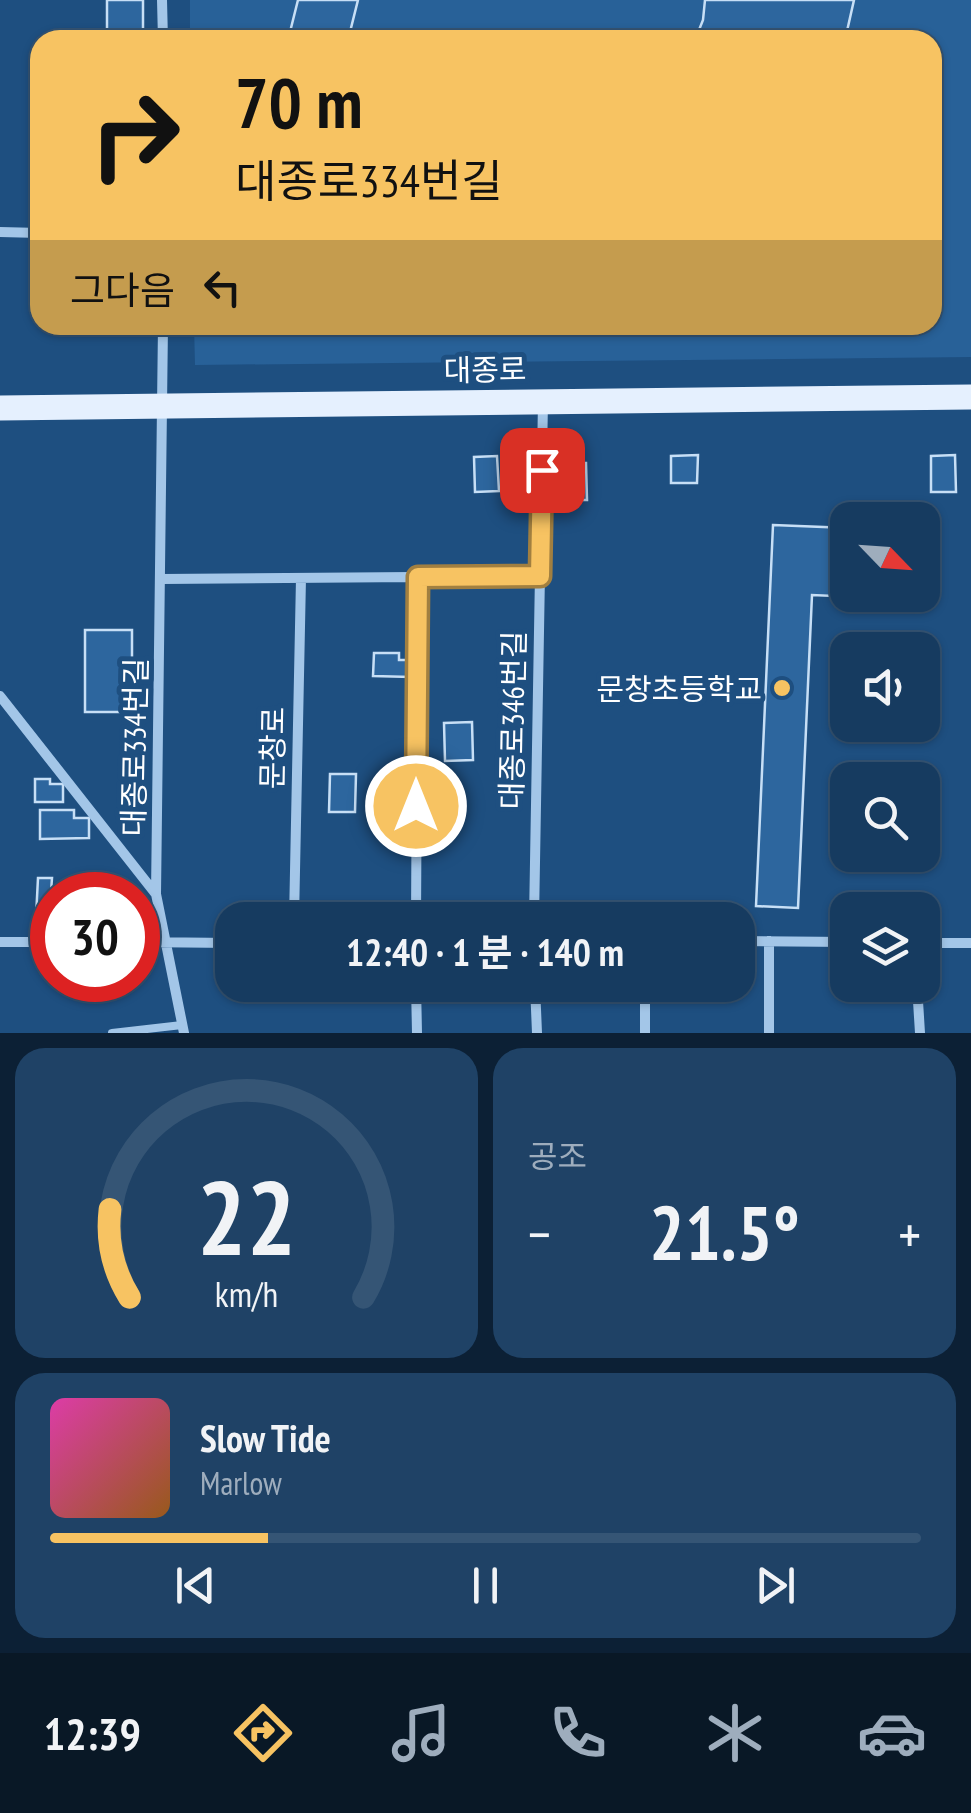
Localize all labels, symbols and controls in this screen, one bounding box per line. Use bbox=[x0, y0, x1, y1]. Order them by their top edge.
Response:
text: 70 m bbox=[235, 57, 363, 147]
icon: right bbox=[70, 70, 200, 200]
text: 대종로334번길 bbox=[235, 151, 503, 209]
icon: left bbox=[195, 260, 250, 315]
text: 그다음 bbox=[70, 265, 175, 314]
street label: 대종로 bbox=[443, 349, 527, 389]
pin bbox=[500, 428, 585, 513]
icon: arrive bbox=[515, 443, 570, 498]
north arrow bbox=[830, 502, 940, 612]
map controls bbox=[830, 502, 940, 1002]
street label: 대종로346번길 bbox=[491, 630, 533, 810]
button: sound bbox=[830, 632, 940, 742]
street label: 대종로334번길 bbox=[113, 657, 155, 837]
place label: 문창초등학교 bbox=[596, 669, 762, 708]
marker: 문창초등학교 bbox=[771, 677, 793, 699]
street label: 문창로 bbox=[252, 706, 292, 790]
position arrow bbox=[364, 754, 468, 858]
button: search bbox=[830, 762, 940, 872]
speed limit sign: 30 bbox=[30, 872, 160, 1002]
button: layers bbox=[830, 892, 940, 1002]
text: 12:40 · 1 분 · 140 m bbox=[346, 927, 624, 976]
text: 공조 bbox=[528, 1135, 587, 1177]
text: 22 bbox=[197, 1149, 296, 1284]
text: 21.5° bbox=[649, 1184, 800, 1281]
text: − bbox=[528, 1198, 551, 1269]
text: + bbox=[898, 1198, 921, 1269]
text: km/h bbox=[215, 1271, 278, 1317]
text: Slow Tide bbox=[200, 1413, 331, 1462]
text: Marlow bbox=[200, 1462, 282, 1504]
icon: previous bbox=[168, 1558, 223, 1613]
icon: pause bbox=[458, 1558, 513, 1613]
icon: next bbox=[748, 1558, 803, 1613]
icon: directions bbox=[228, 1698, 298, 1768]
icon: music bbox=[386, 1698, 456, 1768]
icon: phone bbox=[543, 1698, 613, 1768]
icon: climate bbox=[700, 1698, 770, 1768]
icon: car bbox=[857, 1698, 927, 1768]
text: 12:39 bbox=[44, 1704, 141, 1762]

